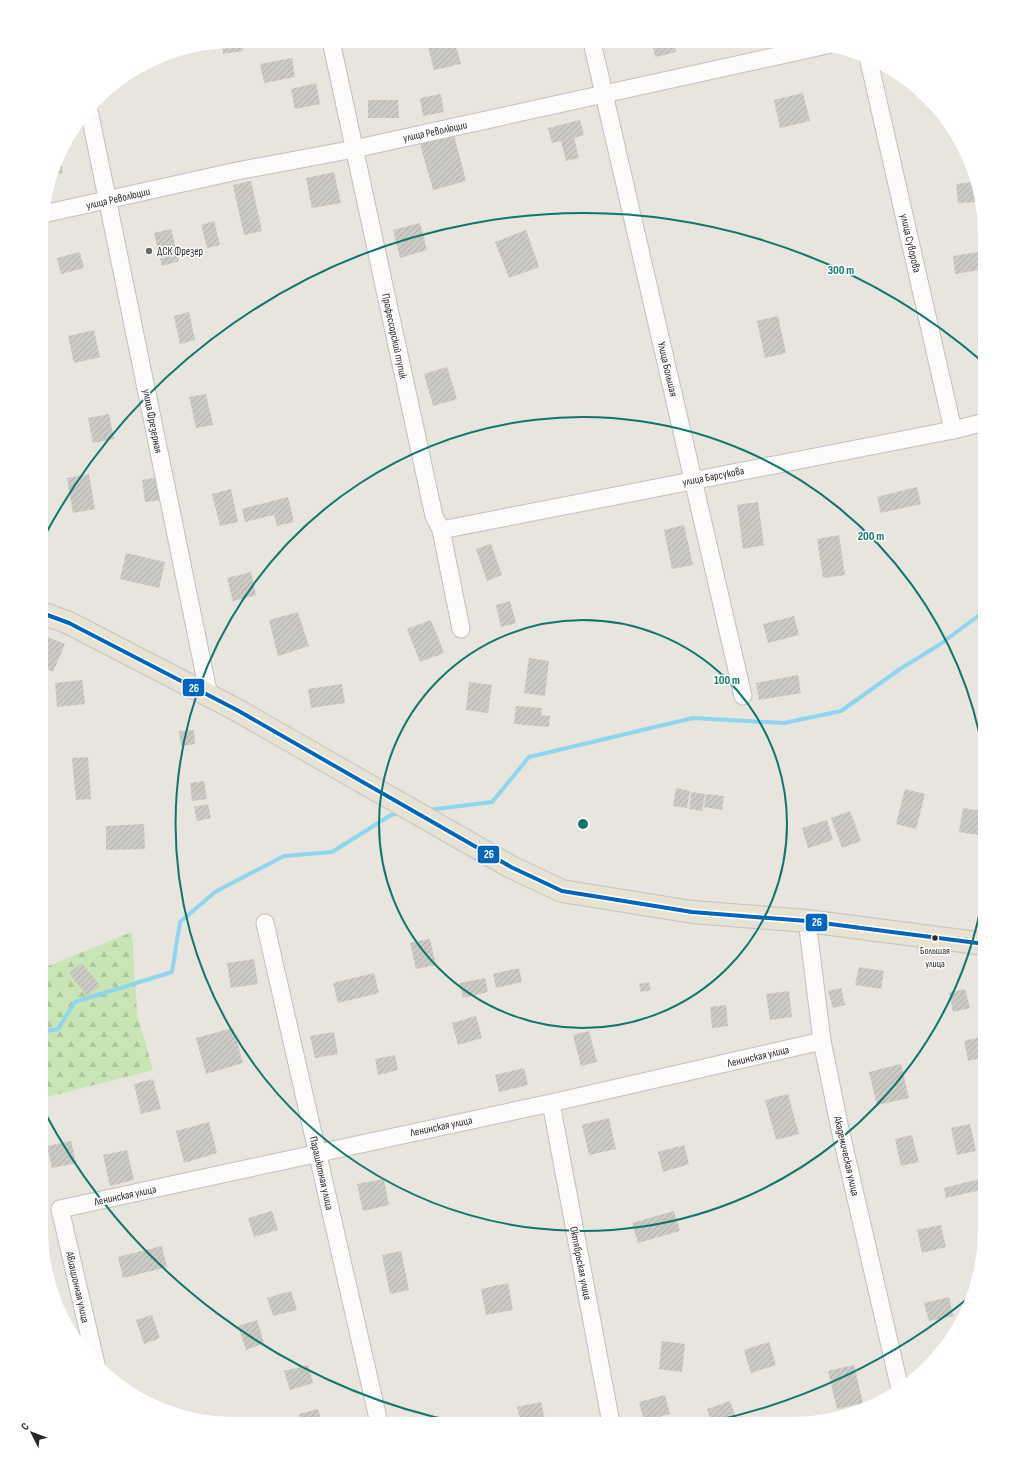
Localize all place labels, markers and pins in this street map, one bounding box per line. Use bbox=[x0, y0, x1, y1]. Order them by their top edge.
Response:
place label: ДСК Фрезер bbox=[157, 245, 203, 258]
marker: ДСК Фрезер bbox=[144, 246, 154, 256]
centre of rings bbox=[576, 817, 590, 831]
marker: Большая улица bbox=[930, 933, 940, 943]
place label: Большая улица bbox=[920, 945, 950, 970]

